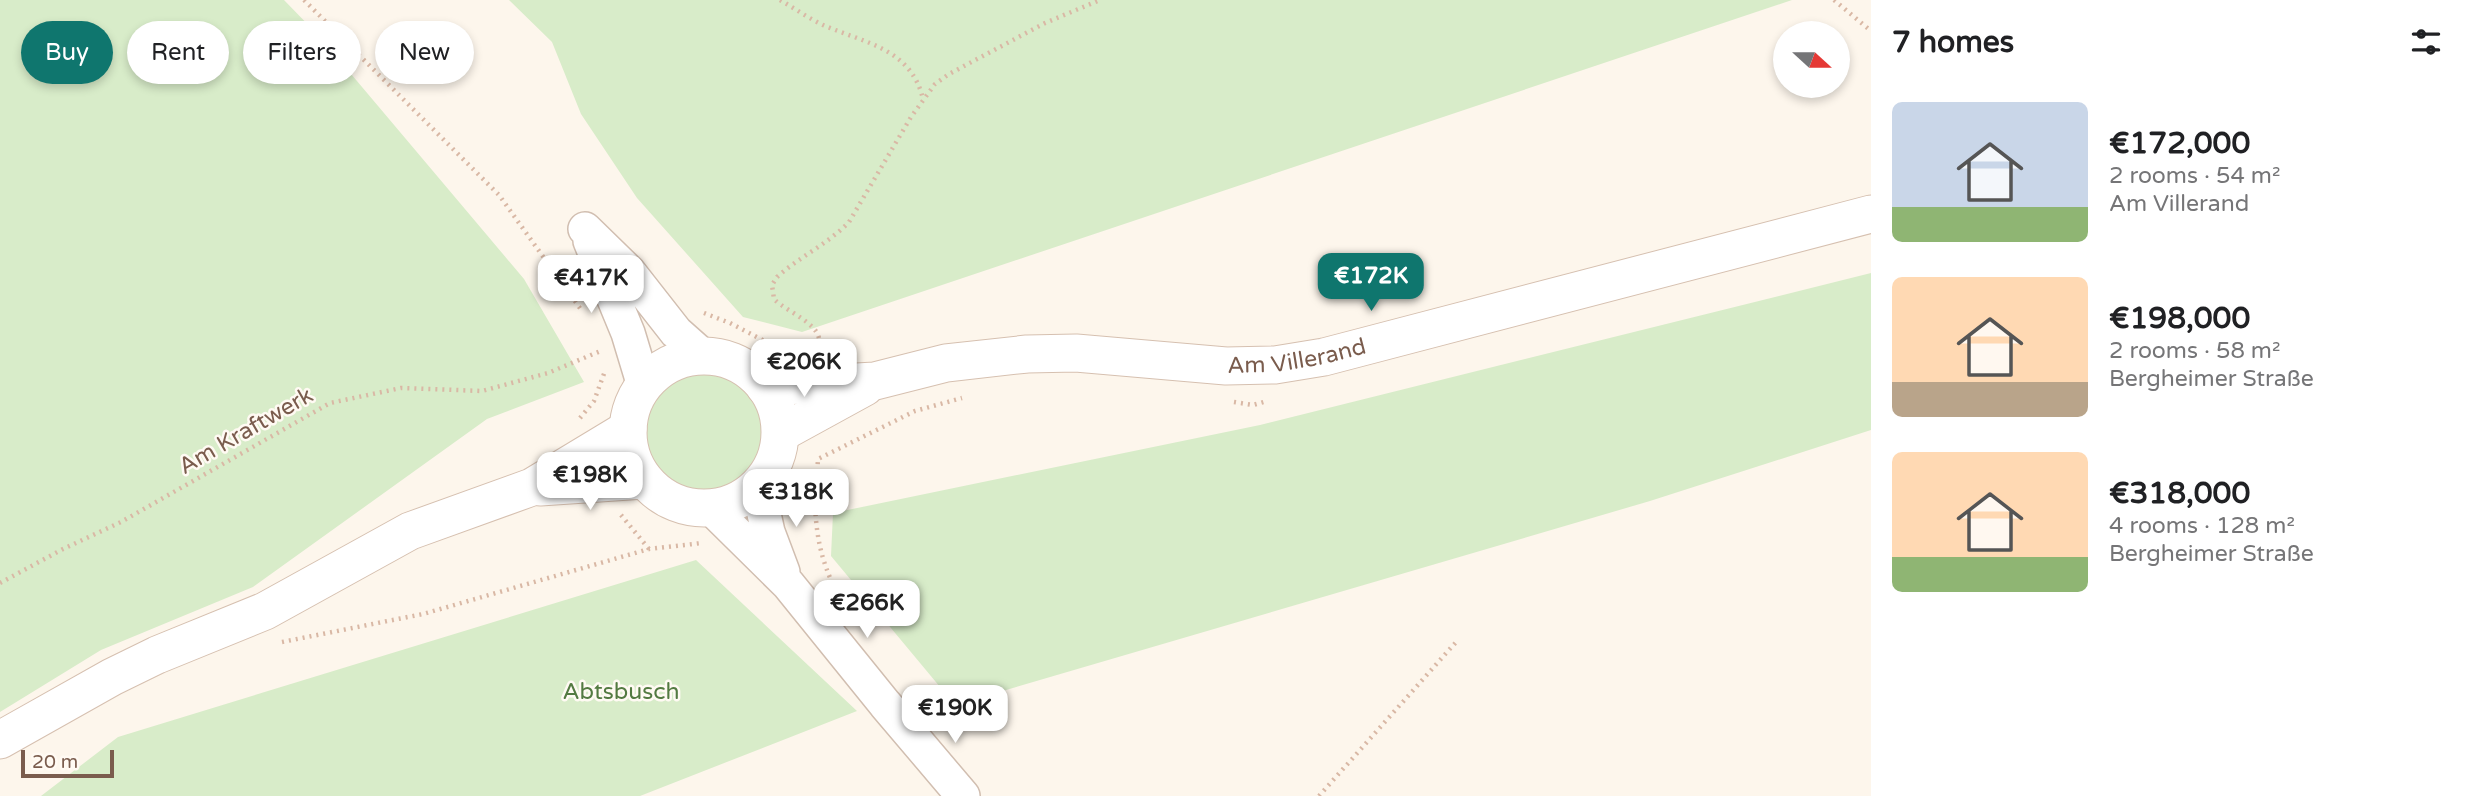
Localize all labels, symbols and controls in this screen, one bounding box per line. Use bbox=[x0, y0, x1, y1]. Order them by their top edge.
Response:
chip: Buy bbox=[21, 21, 113, 84]
chip: Rent bbox=[127, 21, 229, 84]
chip: Filters bbox=[243, 21, 361, 84]
chip: New bbox=[375, 21, 474, 84]
north arrow bbox=[1773, 21, 1850, 98]
map controls bbox=[1773, 21, 1850, 98]
icon: filters bbox=[2407, 23, 2445, 61]
text: 7 homes bbox=[1892, 24, 2014, 61]
text: €172,000 bbox=[2109, 125, 2250, 162]
icon: home bbox=[1948, 130, 2032, 214]
text: 2 rooms · 54 m² bbox=[2109, 162, 2280, 190]
text: Am Villerand bbox=[2109, 190, 2249, 218]
pin: €172K bbox=[1322, 254, 1420, 313]
pin: €417K bbox=[542, 256, 640, 315]
text: €172K bbox=[1334, 262, 1408, 290]
text: €417K bbox=[554, 264, 628, 292]
text: €198,000 bbox=[2109, 300, 2250, 337]
icon: home bbox=[1948, 305, 2032, 389]
street label: Am Villerand bbox=[1227, 333, 1369, 380]
text: 2 rooms · 58 m² bbox=[2109, 337, 2280, 365]
pin: €206K bbox=[755, 340, 853, 399]
text: €206K bbox=[767, 348, 841, 376]
text: Bergheimer Straße bbox=[2109, 365, 2314, 393]
street label: Am Kraftwerk bbox=[174, 381, 318, 481]
pin: €198K bbox=[541, 452, 639, 512]
text: €198K bbox=[553, 461, 627, 489]
pin: €318K bbox=[747, 470, 845, 529]
text: €318,000 bbox=[2109, 475, 2250, 512]
text: €318K bbox=[759, 478, 833, 506]
icon: home bbox=[1948, 480, 2032, 564]
text: 4 rooms · 128 m² bbox=[2109, 512, 2295, 540]
text: Bergheimer Straße bbox=[2109, 540, 2314, 568]
pin: €266K bbox=[818, 580, 916, 640]
text: €266K bbox=[830, 589, 904, 617]
park label: Abtsbusch bbox=[562, 678, 680, 706]
pin: €190K bbox=[906, 686, 1004, 745]
text: €190K bbox=[918, 694, 992, 722]
scale bar bbox=[21, 747, 114, 779]
text: 20 m bbox=[32, 751, 78, 773]

